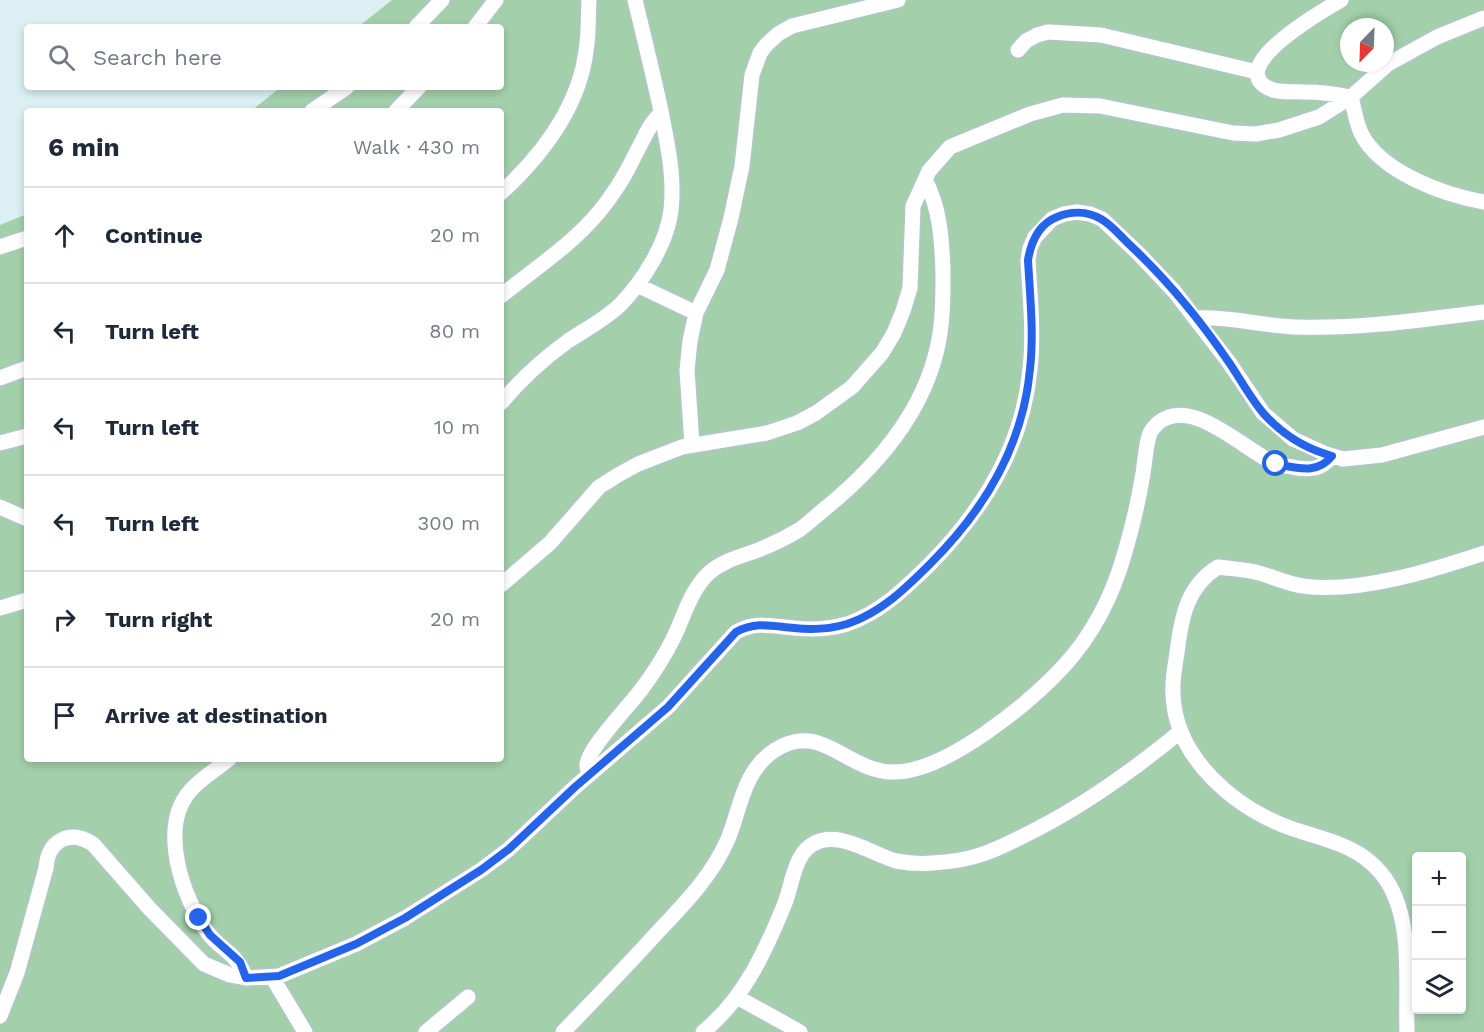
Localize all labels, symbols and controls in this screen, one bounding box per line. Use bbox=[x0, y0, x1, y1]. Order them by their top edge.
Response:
north arrow bbox=[1340, 18, 1394, 72]
search box bbox=[24, 24, 504, 90]
icon: search bbox=[45, 41, 78, 74]
text: Search here bbox=[93, 45, 222, 70]
text: 6 min bbox=[48, 132, 120, 162]
text: Walk · 430 m bbox=[353, 135, 480, 159]
icon: ahead bbox=[48, 219, 81, 252]
text: Continue bbox=[105, 223, 203, 248]
text: 20 m bbox=[430, 223, 480, 247]
icon: left bbox=[48, 315, 81, 348]
text: Turn left bbox=[105, 319, 199, 344]
text: 80 m bbox=[429, 319, 480, 343]
icon: left bbox=[48, 411, 81, 444]
text: Turn left bbox=[105, 415, 199, 440]
text: 10 m bbox=[434, 415, 480, 439]
route start bbox=[1262, 450, 1288, 476]
icon: left bbox=[48, 507, 81, 540]
text: Turn left bbox=[105, 511, 199, 536]
text: 300 m bbox=[418, 511, 480, 535]
icon: right bbox=[48, 603, 81, 636]
text: Turn right bbox=[105, 607, 212, 632]
text: 20 m bbox=[430, 607, 480, 631]
icon: arrive bbox=[48, 699, 81, 732]
text: Arrive at destination bbox=[105, 703, 328, 728]
map controls bbox=[1412, 852, 1466, 1014]
button: + bbox=[1412, 852, 1466, 906]
route end bbox=[185, 904, 211, 930]
button: − bbox=[1412, 906, 1466, 960]
button: layers bbox=[1412, 960, 1466, 1014]

